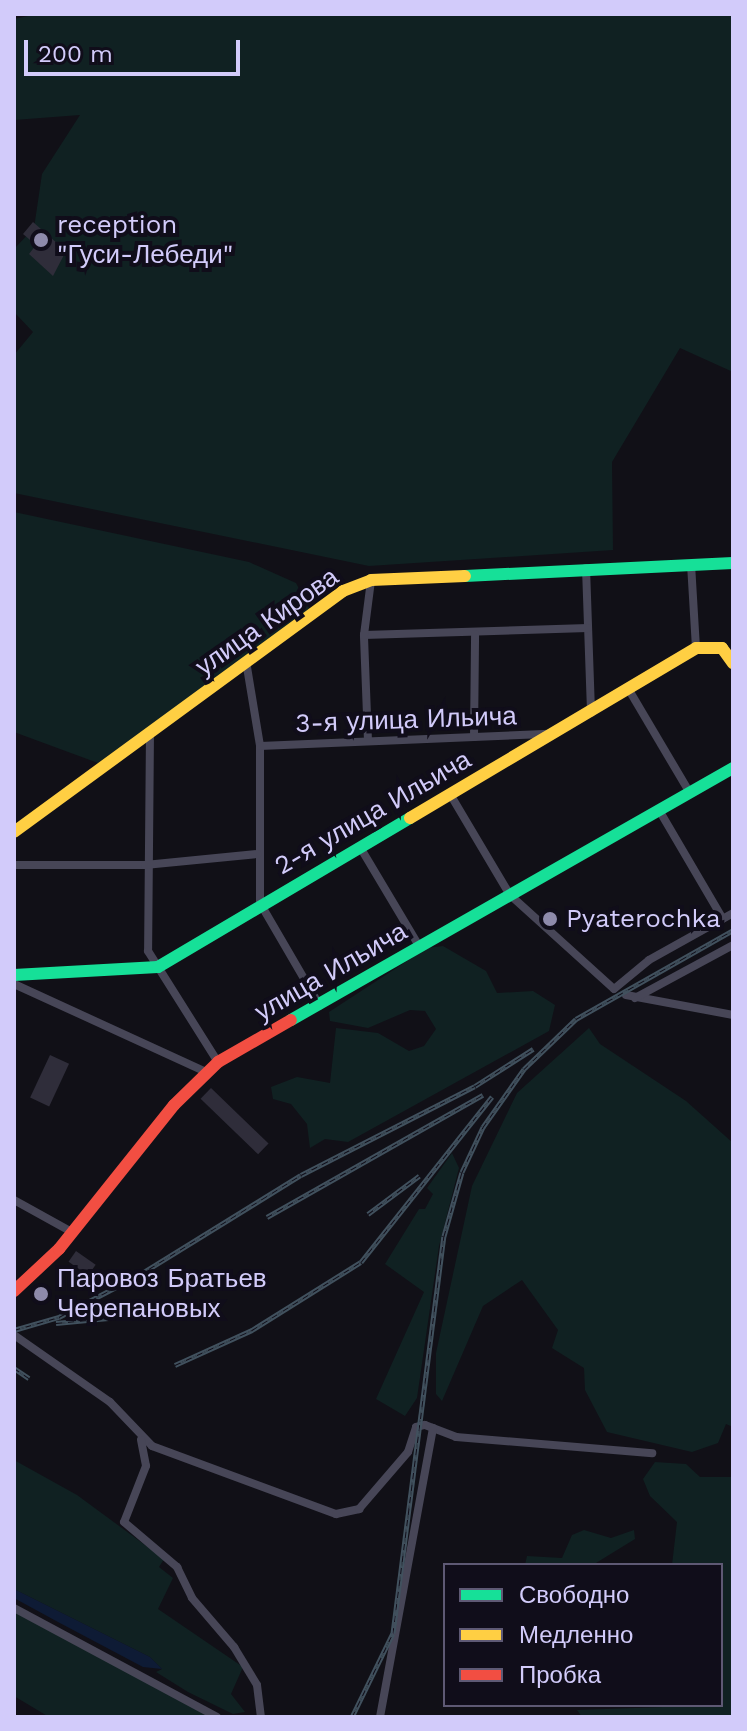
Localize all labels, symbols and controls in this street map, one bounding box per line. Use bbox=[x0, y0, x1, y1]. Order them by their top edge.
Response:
scale bar bbox=[28, 24, 244, 74]
text: 200 m bbox=[38, 40, 113, 68]
place label: reception "Гуси-Лебеди" bbox=[57, 209, 233, 270]
marker: reception "Гуси-Лебеди" bbox=[32, 231, 50, 249]
street label: улица Кирова bbox=[190, 561, 344, 683]
street label: 3-я улица Ильича bbox=[295, 701, 517, 739]
street label: 2-я улица Ильича bbox=[269, 744, 477, 882]
place label: Pyaterochka bbox=[566, 903, 721, 935]
marker: Pyaterochka bbox=[541, 910, 559, 928]
street label: улица Ильича bbox=[249, 916, 413, 1028]
place label: Паровоз Братьев Черепановых bbox=[57, 1263, 267, 1324]
marker: Паровоз Братьев Черепановых bbox=[32, 1285, 50, 1303]
legend bbox=[443, 1563, 723, 1707]
text: Свободно bbox=[519, 1581, 629, 1609]
text: Медленно bbox=[519, 1621, 633, 1649]
text: Пробка bbox=[519, 1661, 601, 1689]

